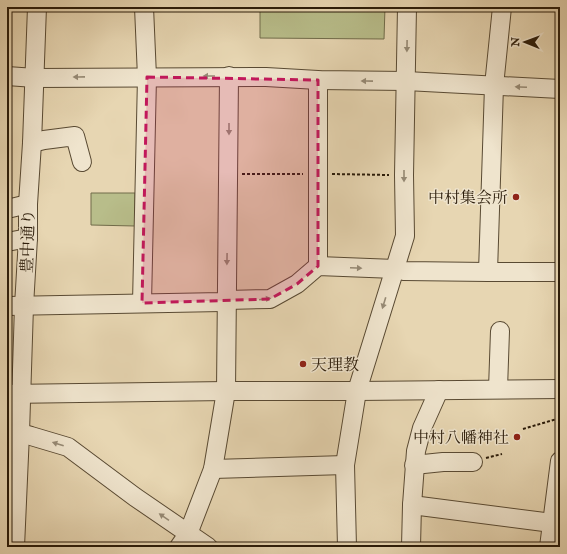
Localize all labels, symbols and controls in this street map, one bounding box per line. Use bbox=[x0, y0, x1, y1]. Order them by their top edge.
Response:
north arrow bbox=[505, 22, 545, 62]
text: N bbox=[509, 36, 523, 48]
one-way arrow bbox=[403, 40, 410, 52]
one-way arrow bbox=[202, 73, 215, 79]
one-way arrow bbox=[72, 74, 85, 80]
one-way arrow bbox=[360, 78, 373, 84]
one-way arrow bbox=[515, 84, 527, 91]
one-way arrow bbox=[226, 123, 232, 136]
one-way arrow bbox=[401, 170, 408, 182]
place label: 中村集会所 bbox=[428, 189, 508, 209]
marker: 中村集会所 bbox=[511, 192, 521, 202]
street label: 豊中通り bbox=[18, 209, 40, 273]
one-way arrow bbox=[224, 253, 230, 266]
one-way arrow bbox=[350, 264, 362, 271]
one-way arrow bbox=[259, 295, 272, 302]
one-way arrow bbox=[381, 297, 387, 309]
place label: 天理教 bbox=[311, 356, 359, 376]
marker: 天理教 bbox=[298, 359, 308, 369]
place label: 中村八幡神社 bbox=[413, 429, 509, 449]
marker: 中村八幡神社 bbox=[512, 432, 522, 442]
one-way arrow bbox=[51, 441, 63, 447]
one-way arrow bbox=[159, 514, 170, 521]

